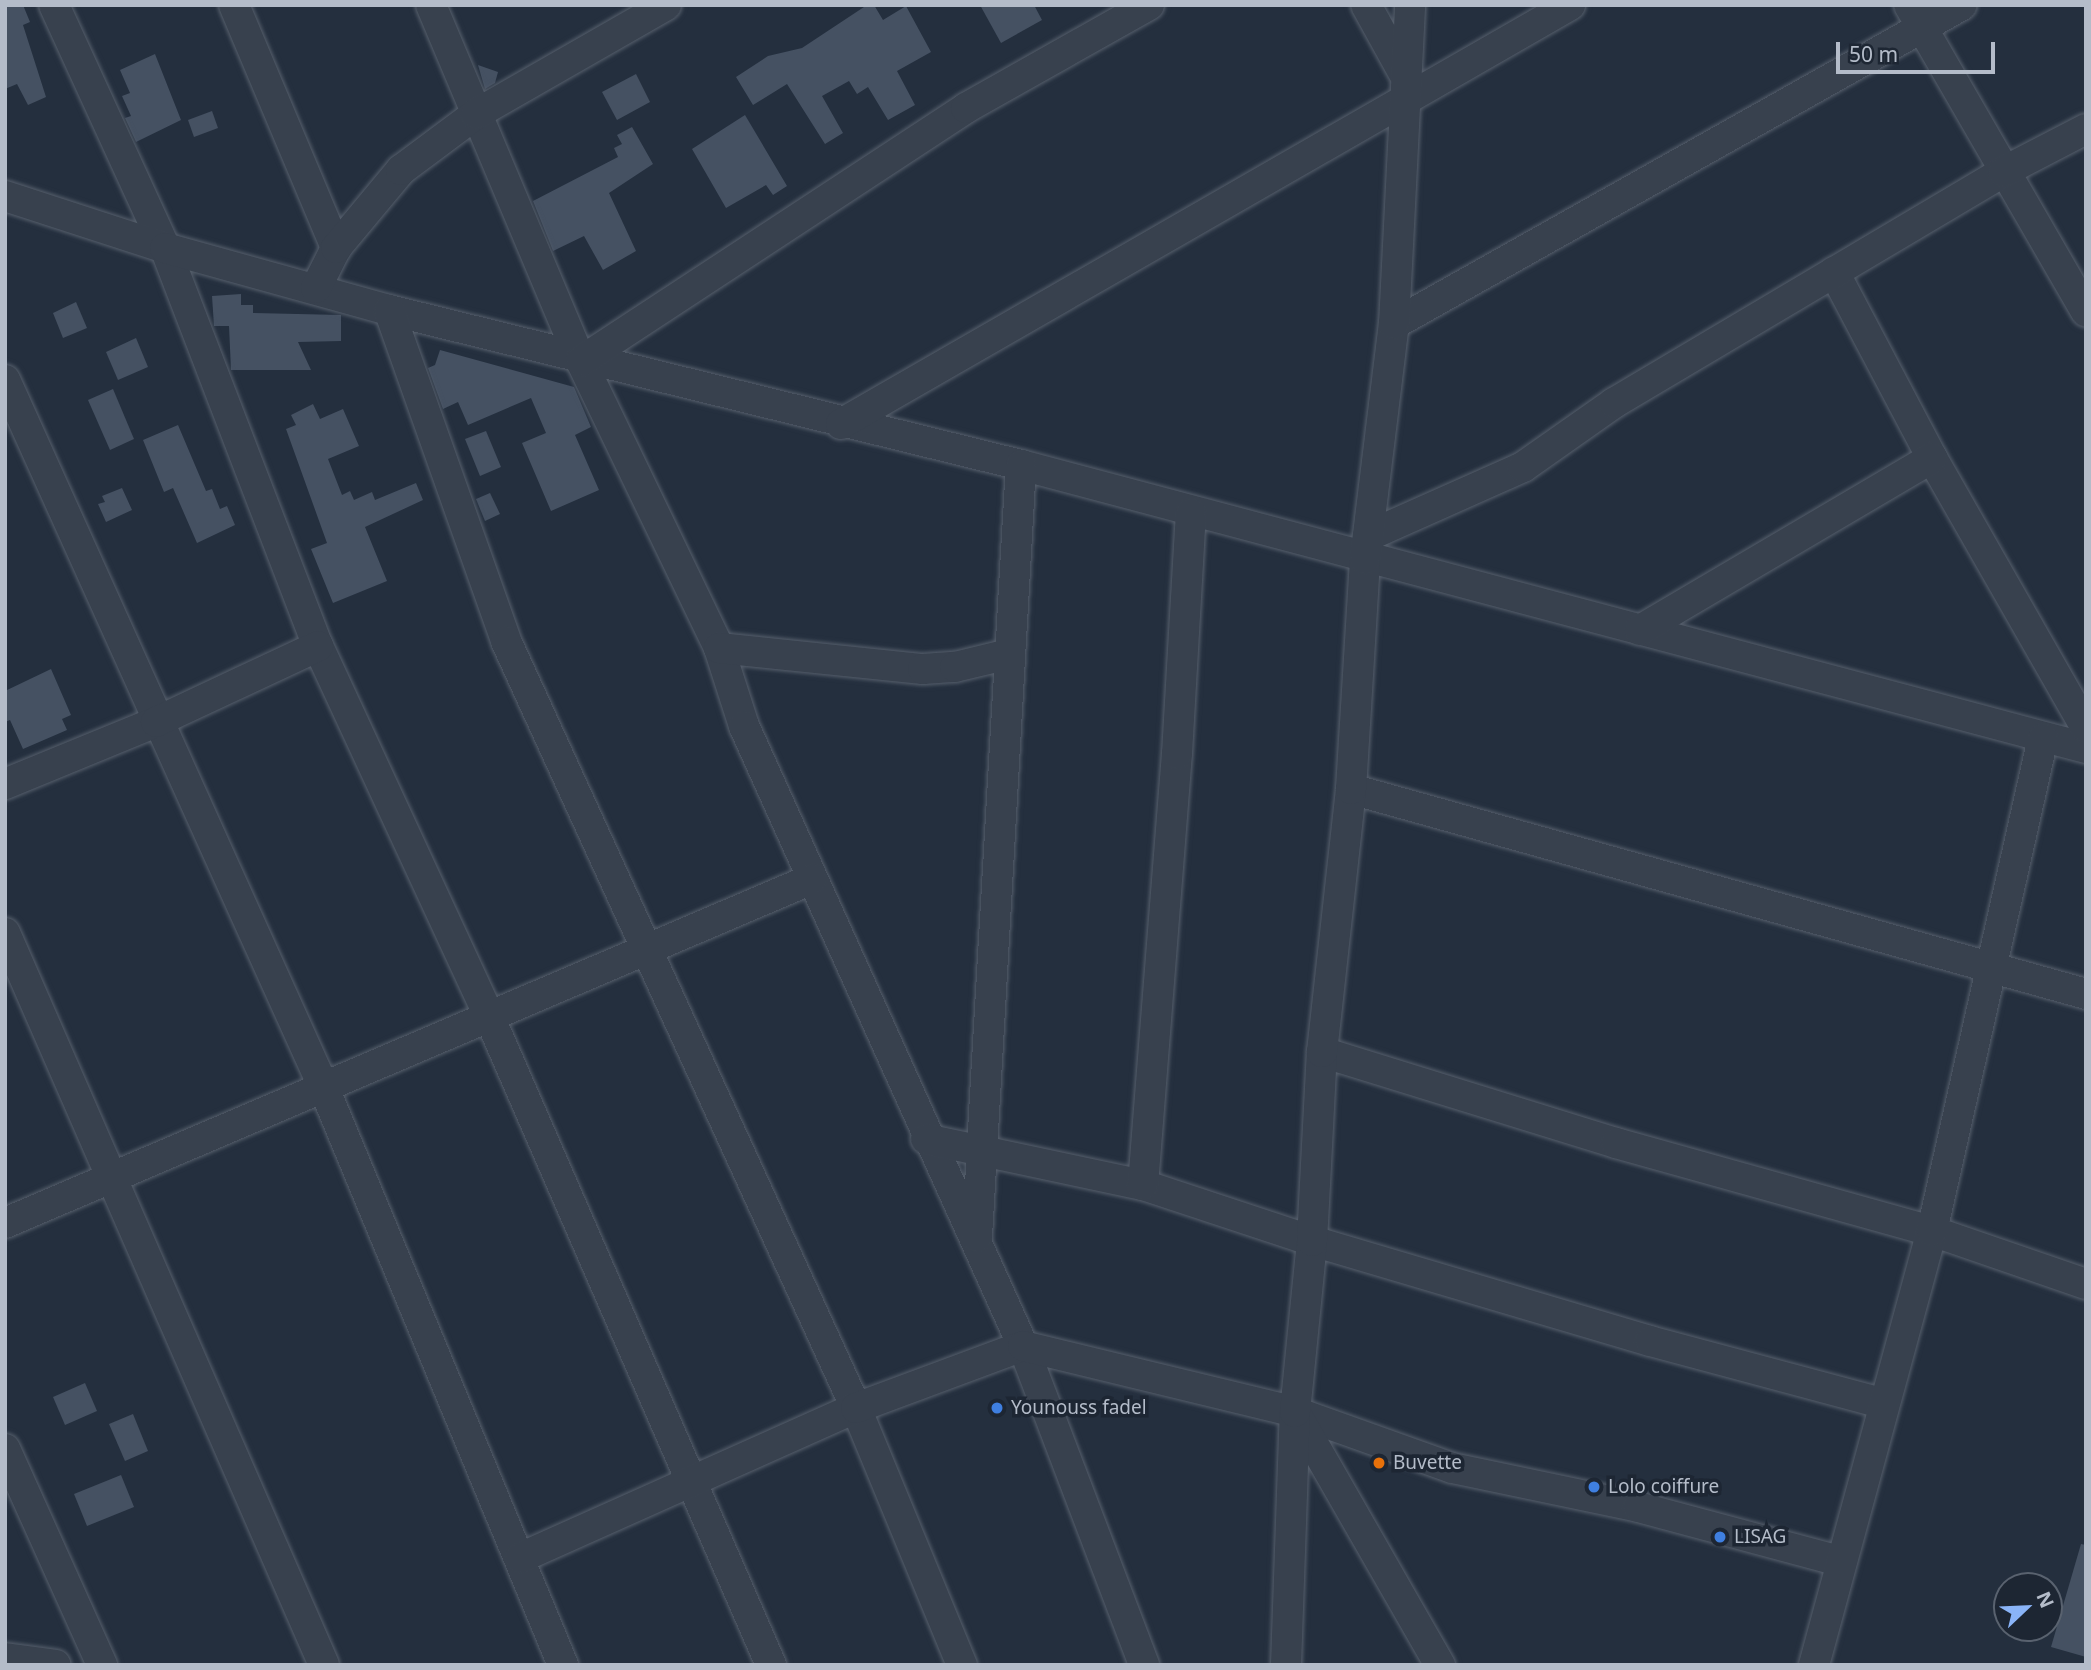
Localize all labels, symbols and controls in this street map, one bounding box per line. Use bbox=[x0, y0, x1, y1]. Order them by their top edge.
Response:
scale bar bbox=[1839, 28, 1998, 72]
text: 50 m bbox=[1849, 40, 1898, 68]
place label: Younouss fadel bbox=[1011, 1397, 1147, 1419]
marker: Younouss fadel bbox=[989, 1400, 1005, 1416]
place label: Buvette bbox=[1393, 1452, 1462, 1474]
marker: Buvette bbox=[1371, 1455, 1387, 1471]
place label: Lolo coiffure bbox=[1608, 1476, 1719, 1498]
marker: Lolo coiffure bbox=[1586, 1479, 1602, 1495]
place label: LISAG bbox=[1734, 1526, 1786, 1548]
marker: LISAG bbox=[1712, 1529, 1728, 1545]
north arrow bbox=[1993, 1572, 2063, 1642]
text: N bbox=[2031, 1587, 2060, 1612]

